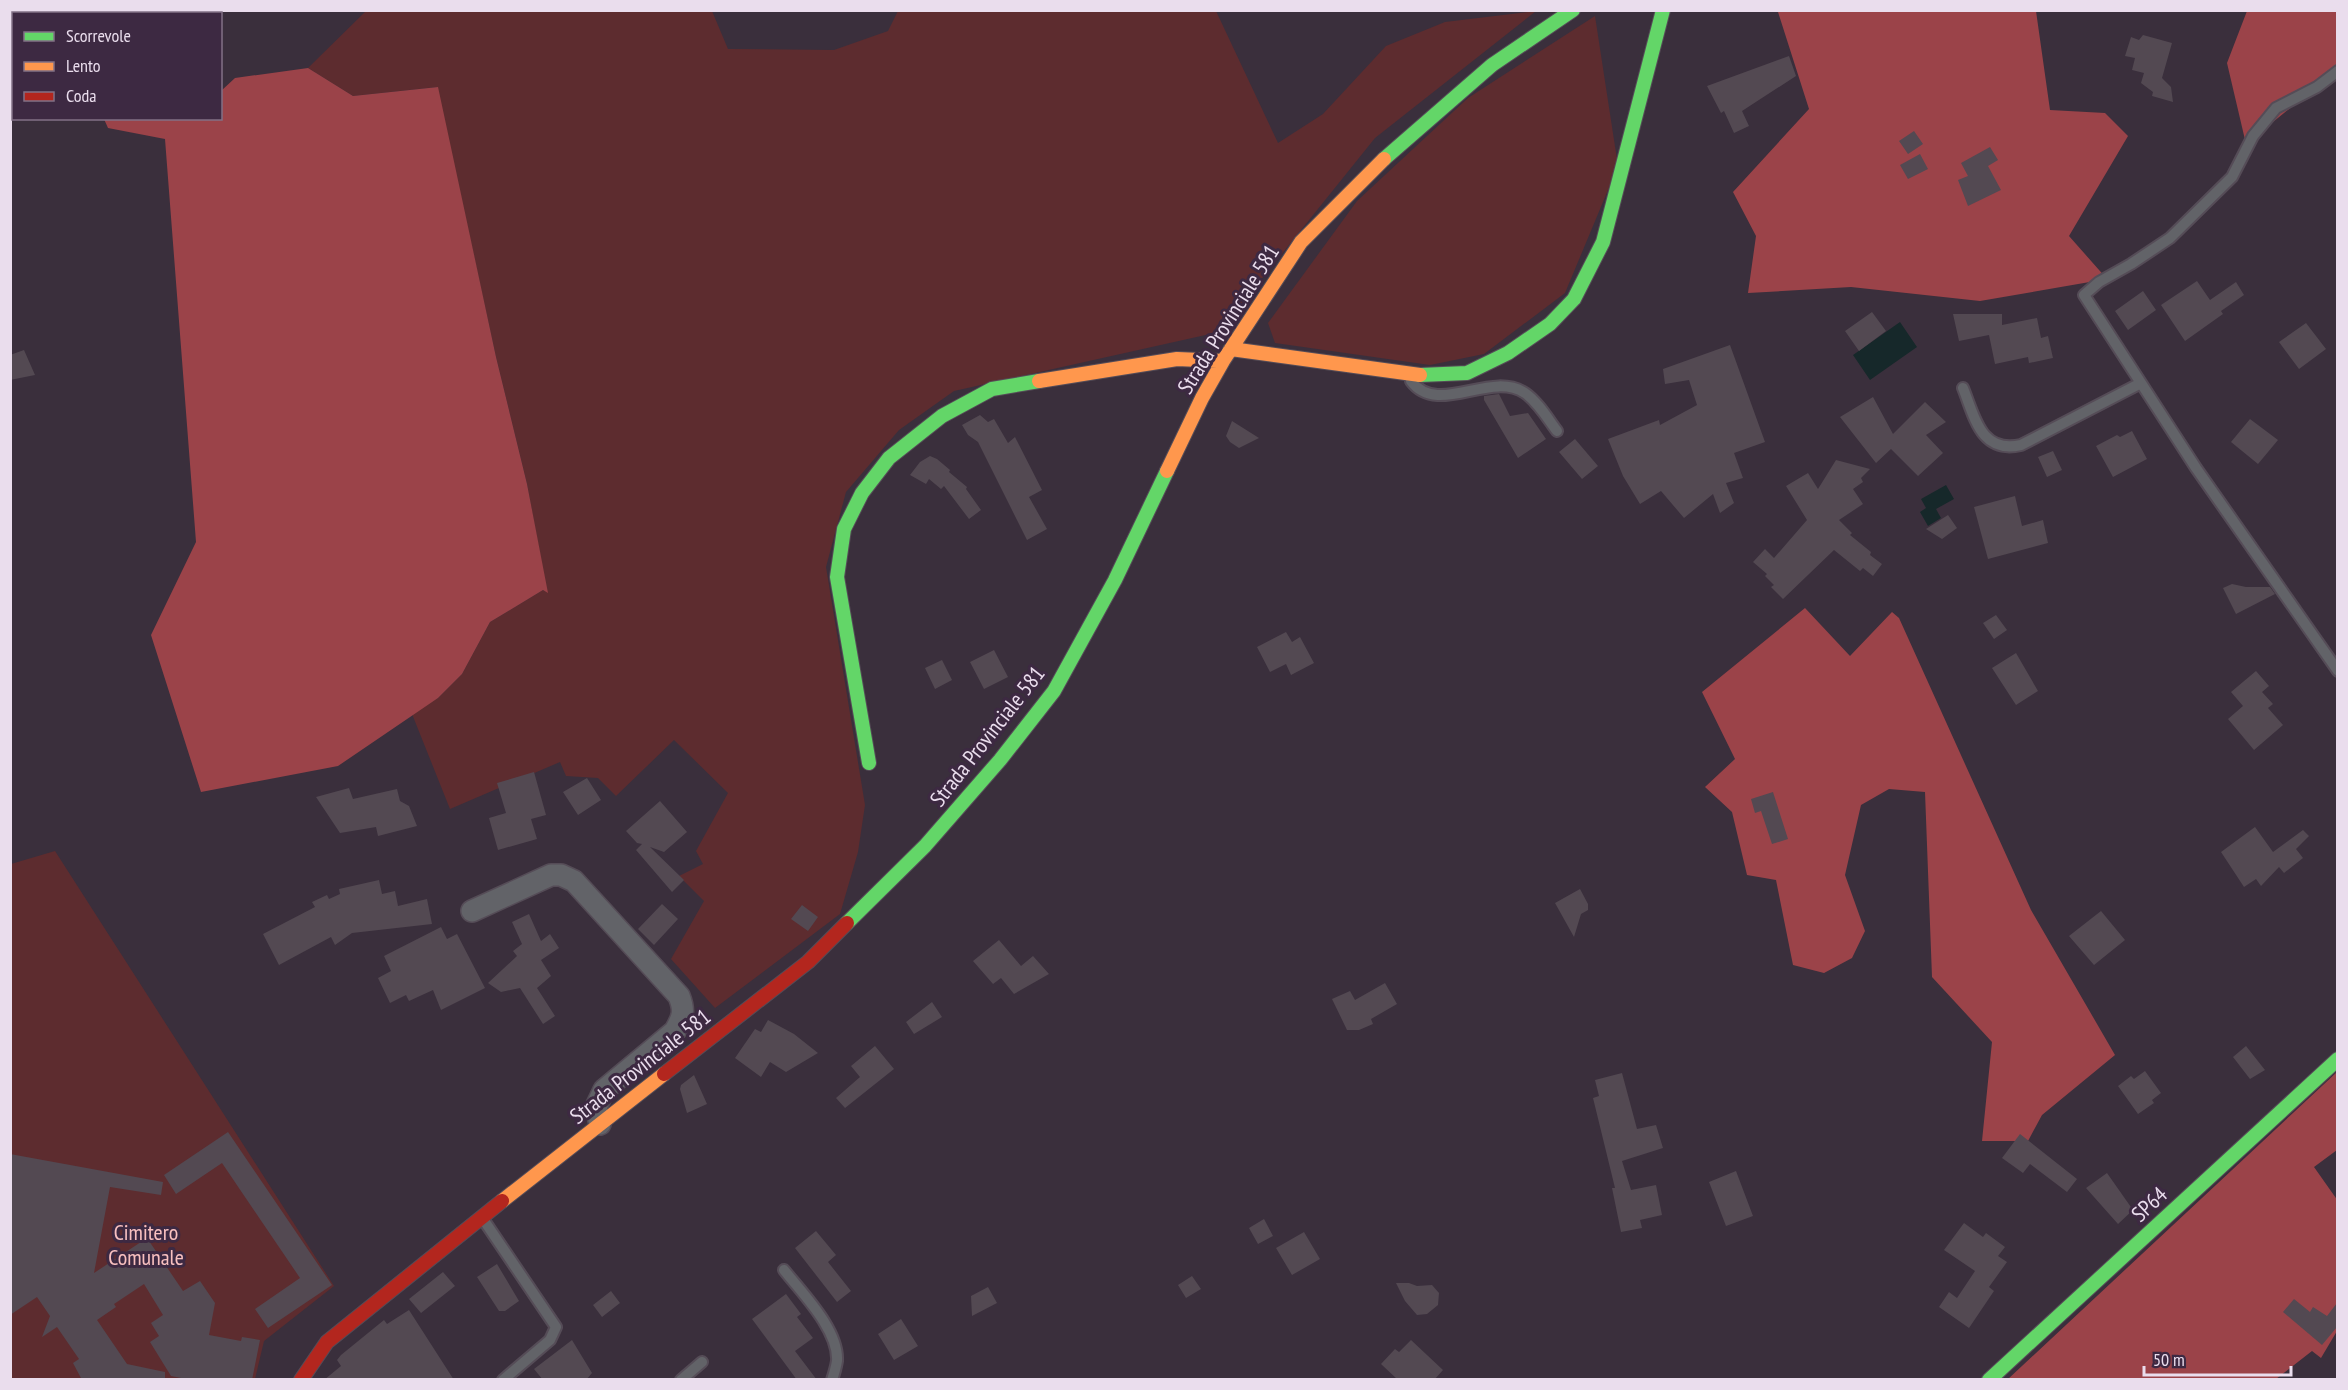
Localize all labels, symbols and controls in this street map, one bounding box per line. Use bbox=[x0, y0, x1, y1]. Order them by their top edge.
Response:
legend bbox=[12, 12, 222, 120]
text: Scorrevole bbox=[66, 24, 131, 47]
text: Lento bbox=[66, 54, 101, 77]
text: Coda bbox=[66, 84, 97, 107]
street label: Strada Provinciale 581 bbox=[1171, 239, 1285, 399]
street label: Strada Provinciale 581 bbox=[923, 660, 1051, 812]
street label: Strada Provinciale 581 bbox=[564, 1002, 716, 1130]
street label: SP64 bbox=[2125, 1180, 2173, 1228]
park label: Cimitero Comunale bbox=[108, 1218, 184, 1271]
scale bar bbox=[2144, 1339, 2291, 1377]
text: 50 m bbox=[2153, 1348, 2185, 1371]

